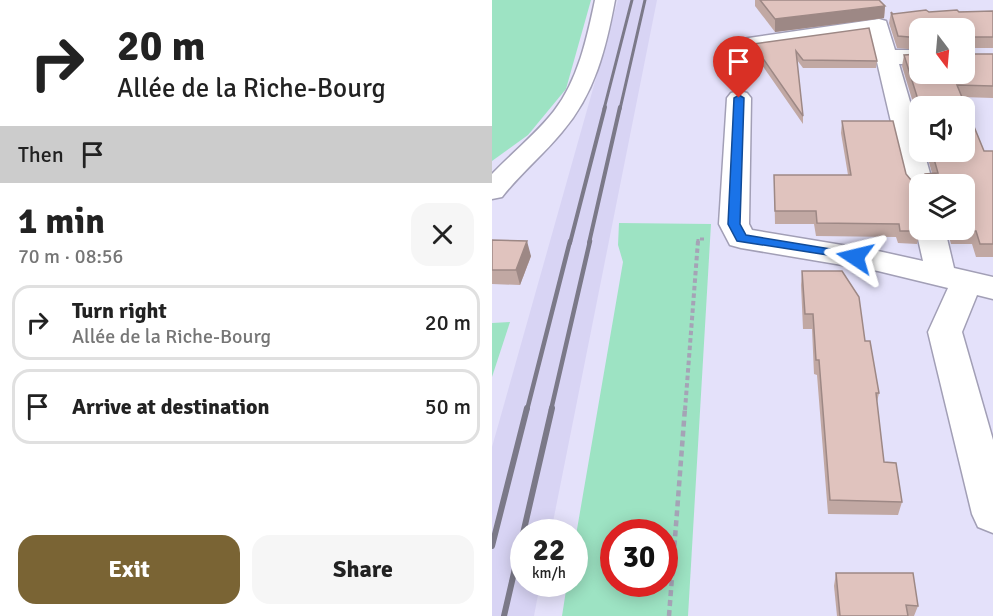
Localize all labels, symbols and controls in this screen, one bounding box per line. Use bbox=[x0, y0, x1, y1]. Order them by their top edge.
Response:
north arrow bbox=[909, 18, 975, 84]
map controls bbox=[909, 18, 975, 240]
text: 20 m bbox=[117, 21, 206, 72]
icon: right bbox=[18, 24, 96, 102]
pin bbox=[713, 36, 764, 98]
icon: arrive bbox=[722, 45, 755, 78]
text: Allée de la Riche-Bourg bbox=[117, 72, 386, 105]
button: sound bbox=[909, 96, 975, 162]
icon: arrive bbox=[76, 138, 109, 171]
text: Then bbox=[18, 141, 64, 168]
button: layers bbox=[909, 174, 975, 240]
text: 1 min bbox=[18, 199, 105, 244]
button: close bbox=[411, 203, 474, 266]
position arrow bbox=[823, 225, 887, 289]
text: 70 m · 08:56 bbox=[18, 244, 123, 269]
text: Turn right bbox=[72, 297, 167, 324]
icon: right bbox=[21, 306, 54, 339]
text: 20 m bbox=[425, 309, 471, 336]
text: Allée de la Riche-Bourg bbox=[72, 324, 271, 349]
icon: arrive bbox=[21, 390, 54, 423]
text: Arrive at destination bbox=[72, 393, 269, 420]
text: 50 m bbox=[425, 393, 471, 420]
speed limit sign: 30 bbox=[600, 519, 678, 597]
text: 22 bbox=[533, 532, 565, 569]
button: Exit bbox=[18, 535, 240, 604]
button: Share bbox=[252, 535, 474, 604]
text: km/h bbox=[532, 564, 566, 582]

